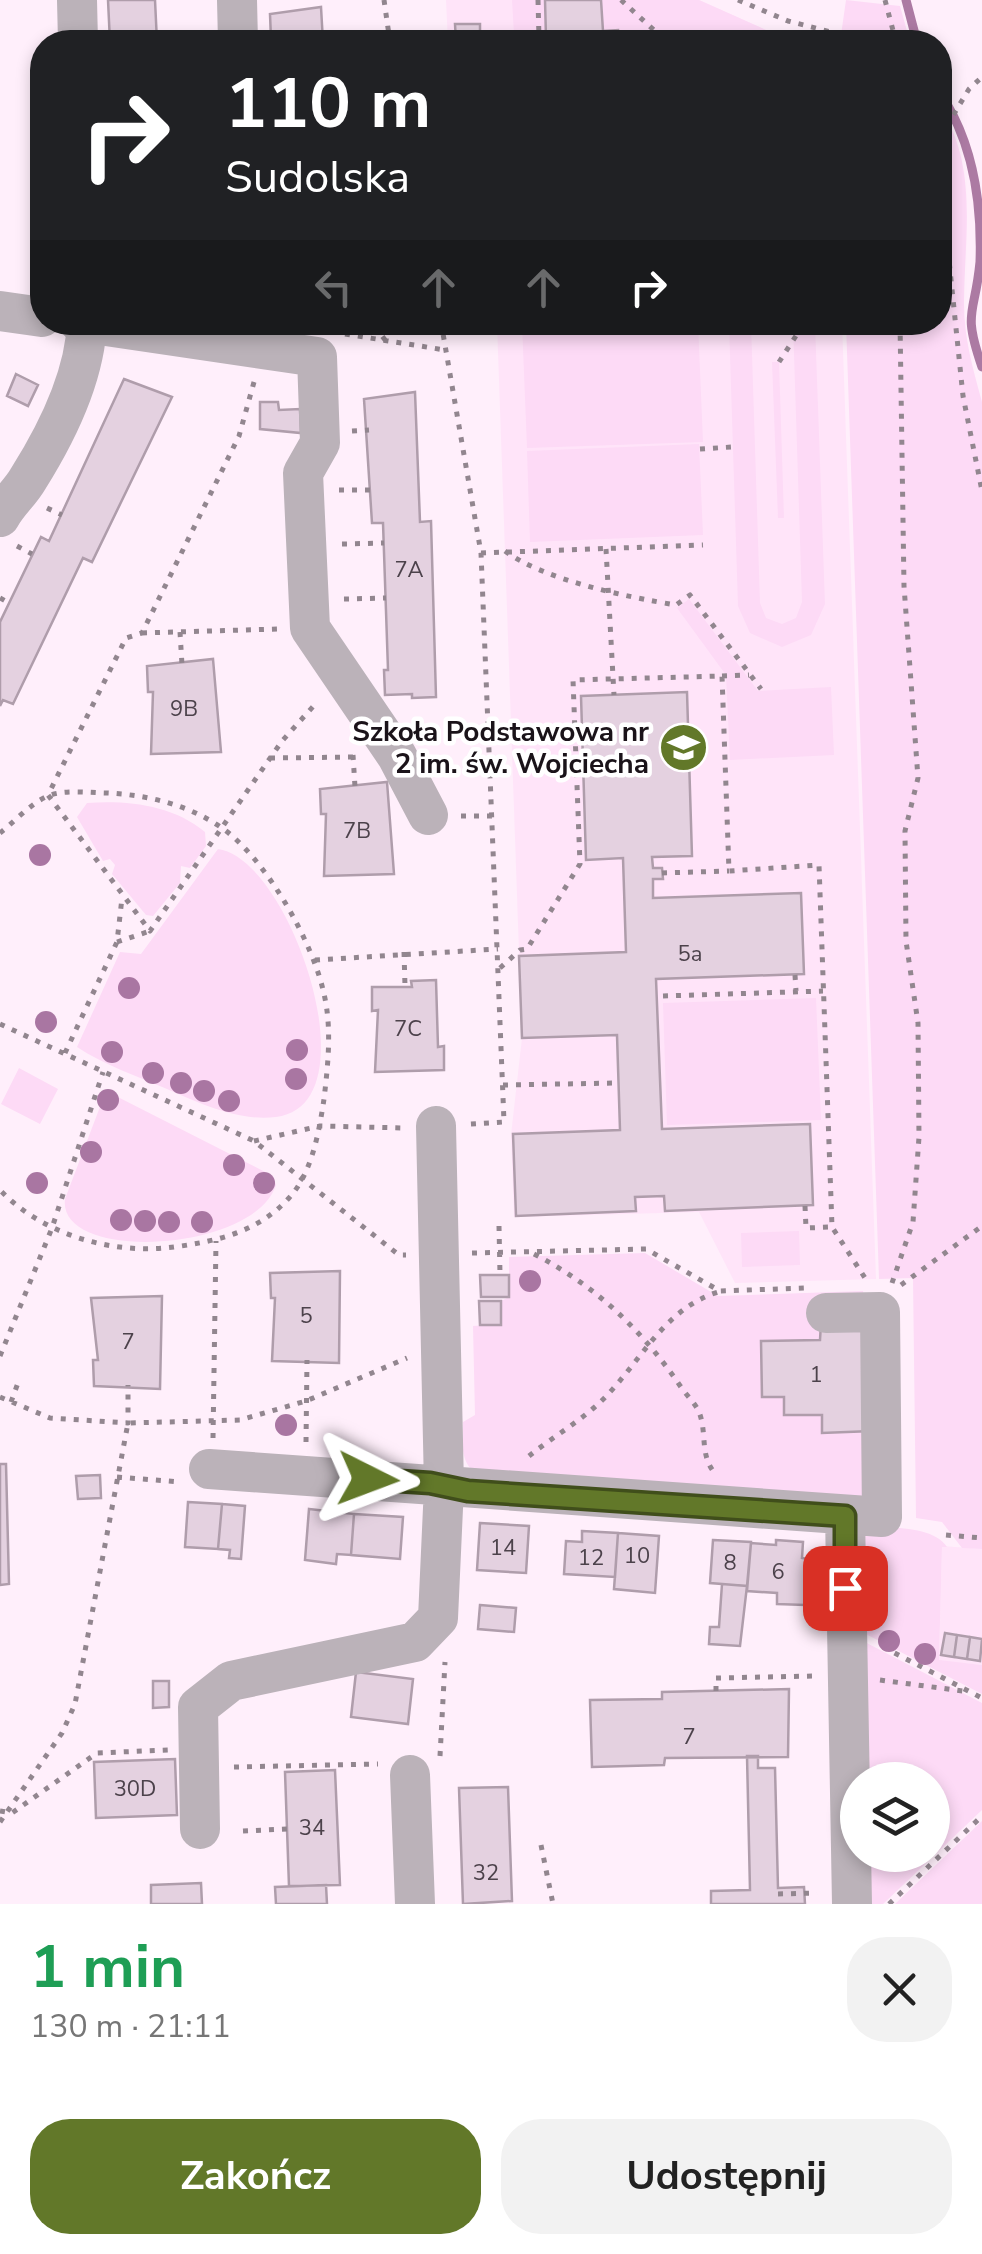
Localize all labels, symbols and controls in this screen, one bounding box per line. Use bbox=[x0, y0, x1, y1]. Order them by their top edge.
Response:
text: 110 m bbox=[225, 56, 431, 152]
icon: right bbox=[60, 70, 190, 200]
text: Sudolska bbox=[225, 147, 410, 208]
icon: left bbox=[306, 260, 361, 315]
icon: ahead bbox=[411, 260, 466, 315]
icon: ahead bbox=[516, 260, 571, 315]
icon: right bbox=[621, 260, 676, 315]
house number: 7A bbox=[394, 555, 424, 585]
house number: 9B bbox=[170, 694, 198, 724]
place label: Szkoła Podstawowa nr 2 im. św. Wojciecha bbox=[352, 713, 649, 783]
school or university icon: Szkoła Podstawowa nr 2 im. św. Wojciecha bbox=[658, 722, 710, 774]
house number: 7B bbox=[343, 816, 371, 846]
house number: 5a bbox=[678, 939, 702, 969]
house number: 7C bbox=[394, 1014, 422, 1044]
house number: 5 bbox=[299, 1301, 313, 1331]
house number: 7 bbox=[121, 1327, 135, 1357]
house number: 1 bbox=[809, 1360, 823, 1390]
position arrow bbox=[316, 1427, 420, 1531]
house number: 14 bbox=[490, 1533, 516, 1563]
house number: 10 bbox=[624, 1541, 650, 1571]
house number: 12 bbox=[578, 1543, 604, 1573]
pin bbox=[803, 1546, 888, 1631]
house number: 8 bbox=[723, 1548, 737, 1578]
house number: 6 bbox=[771, 1557, 785, 1587]
icon: arrive bbox=[818, 1561, 873, 1616]
house number: 7 bbox=[682, 1722, 696, 1752]
map controls bbox=[840, 1762, 950, 1872]
button: layers bbox=[840, 1762, 950, 1872]
house number: 30D bbox=[114, 1774, 156, 1804]
house number: 34 bbox=[299, 1813, 325, 1843]
house number: 32 bbox=[473, 1858, 499, 1888]
text: 1 min bbox=[30, 1926, 185, 2008]
button: close bbox=[847, 1937, 952, 2042]
text: 130 m · 21:11 bbox=[30, 2005, 231, 2048]
button: Zakończ bbox=[30, 2119, 481, 2234]
button: Udostępnij bbox=[501, 2119, 952, 2234]

